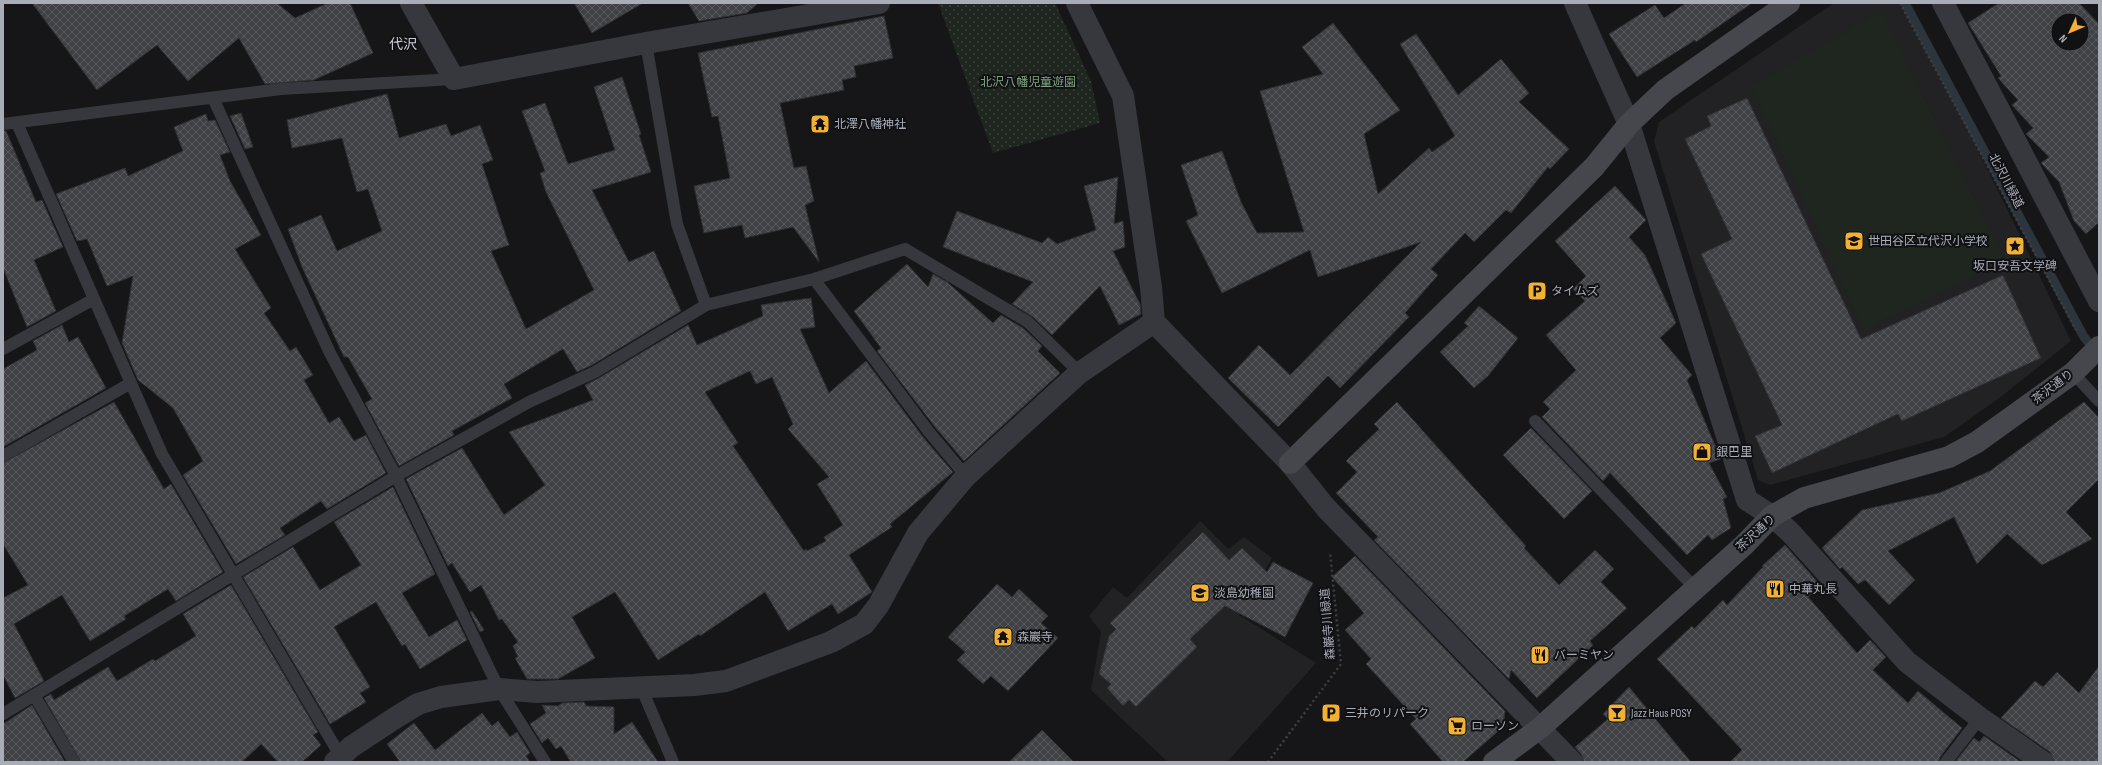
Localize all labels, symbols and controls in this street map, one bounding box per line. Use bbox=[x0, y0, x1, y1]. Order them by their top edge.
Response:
north arrow bbox=[2050, 12, 2090, 52]
text: N bbox=[2056, 32, 2070, 45]
district label: 代沢 bbox=[389, 36, 417, 53]
park label: 北沢八幡児童遊園 bbox=[980, 75, 1076, 90]
temple icon: 北澤八幡神社 bbox=[809, 113, 831, 135]
place label: 北澤八幡神社 bbox=[834, 117, 906, 132]
street label: 北沢川緑道 bbox=[1985, 151, 2027, 211]
school or university icon: 世田谷区立代沢小学校 bbox=[1843, 230, 1865, 252]
place label: 世田谷区立代沢小学校 bbox=[1868, 234, 1988, 249]
place icon: 坂口安吾文学碑 bbox=[2004, 235, 2026, 257]
place label: 坂口安吾文学碑 bbox=[1973, 259, 2057, 274]
parking icon: タイムズ bbox=[1526, 280, 1548, 302]
place label: タイムズ bbox=[1551, 284, 1599, 299]
street label: 茶沢通り bbox=[2029, 367, 2077, 407]
shop icon: 銀巴里 bbox=[1691, 441, 1713, 463]
place label: 銀巴里 bbox=[1716, 445, 1752, 460]
street label: 茶沢通り bbox=[1733, 511, 1779, 555]
restaurant icon: 中華丸長 bbox=[1764, 578, 1786, 600]
school or university icon: 淡島幼稚園 bbox=[1189, 582, 1211, 604]
place label: 中華丸長 bbox=[1789, 582, 1837, 597]
place label: 淡島幼稚園 bbox=[1214, 586, 1274, 601]
street label: 森巌寺川緑道 bbox=[1317, 587, 1339, 661]
temple icon: 森巖寺 bbox=[992, 626, 1014, 648]
place label: 森巖寺 bbox=[1017, 630, 1053, 645]
restaurant icon: バーミヤン bbox=[1529, 644, 1551, 666]
place label: バーミヤン bbox=[1554, 648, 1614, 663]
parking icon: 三井のリパーク bbox=[1320, 702, 1342, 724]
bar icon: Jazz Haus POSY bbox=[1606, 702, 1628, 724]
place label: 三井のリパーク bbox=[1345, 706, 1429, 721]
place label: Jazz Haus POSY bbox=[1630, 706, 1692, 721]
supermarket icon: ローソン bbox=[1446, 715, 1468, 737]
place label: ローソン bbox=[1471, 719, 1519, 734]

